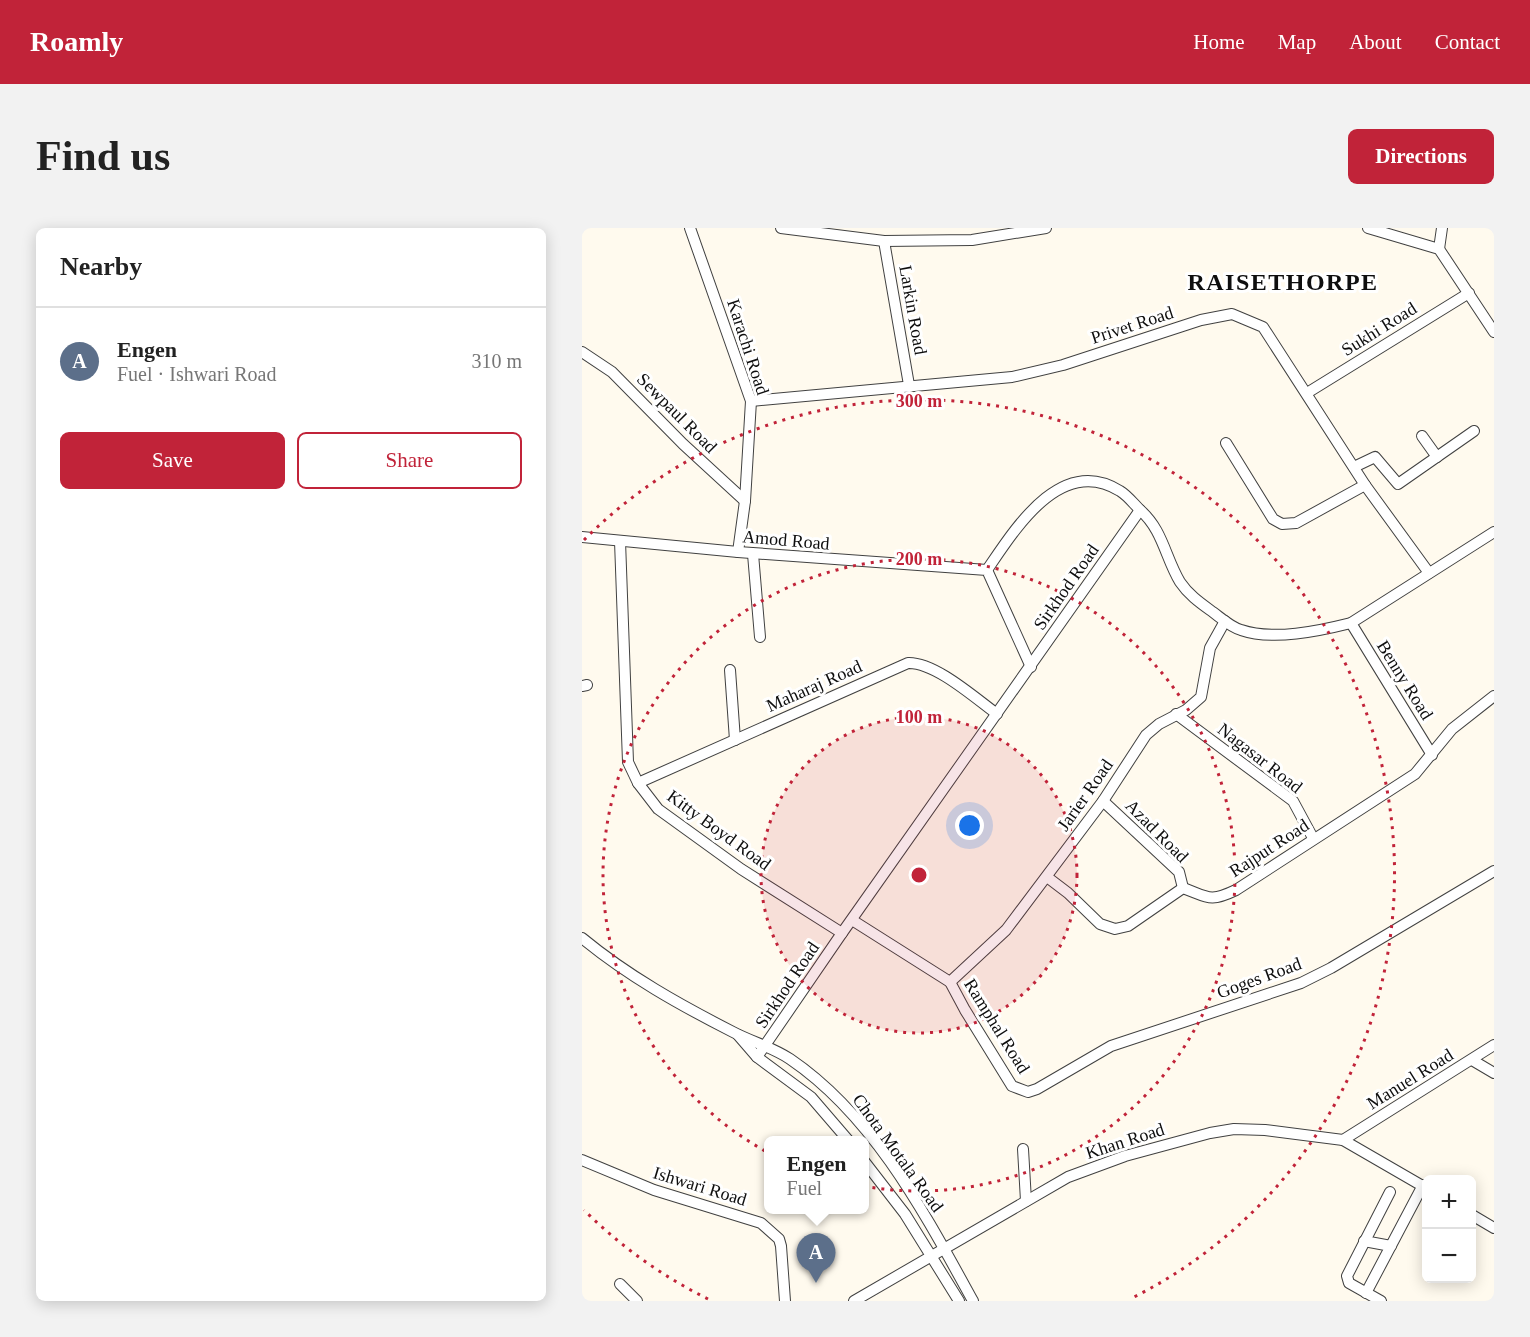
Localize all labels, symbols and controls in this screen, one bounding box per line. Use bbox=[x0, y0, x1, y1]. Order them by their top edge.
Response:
text: Roamly bbox=[30, 26, 123, 57]
text: Home bbox=[1193, 30, 1245, 54]
text: Map bbox=[1278, 30, 1316, 54]
text: About bbox=[1349, 30, 1402, 54]
text: Contact bbox=[1435, 30, 1500, 54]
button: Directions bbox=[1348, 129, 1494, 184]
text: Find us bbox=[36, 133, 170, 179]
text: Nearby bbox=[60, 252, 142, 281]
street label: Larkin Road bbox=[895, 264, 931, 356]
district label: RAISETHORPE bbox=[1187, 269, 1379, 295]
street label: Karachi Road bbox=[723, 297, 773, 397]
street label: Sukhi Road bbox=[1338, 298, 1420, 360]
street label: Privet Road bbox=[1088, 302, 1176, 348]
text: Engen bbox=[117, 337, 177, 362]
text: A bbox=[72, 350, 87, 372]
text: 310 m bbox=[471, 350, 522, 372]
text: Fuel · Ishwari Road bbox=[117, 363, 276, 385]
street label: Sewpaul Road bbox=[633, 369, 721, 457]
text: 300 m bbox=[896, 391, 942, 411]
button: Save bbox=[60, 432, 285, 489]
button: Share bbox=[297, 432, 522, 489]
street label: Amod Road bbox=[742, 526, 830, 554]
street label: Sirkhod Road bbox=[1029, 541, 1103, 633]
text: 200 m bbox=[896, 549, 942, 569]
street label: Benny Road bbox=[1373, 637, 1437, 723]
street label: Maharaj Road bbox=[763, 656, 865, 716]
text: 100 m bbox=[896, 707, 942, 727]
street label: Nagasar Road bbox=[1214, 719, 1306, 797]
street label: Jarier Road bbox=[1053, 755, 1117, 835]
street label: Kitty Boyd Road bbox=[663, 786, 775, 874]
street label: Azad Road bbox=[1121, 795, 1193, 867]
your location bbox=[955, 811, 984, 840]
street label: Rajput Road bbox=[1226, 815, 1312, 881]
centre of rings bbox=[909, 865, 929, 885]
street label: Sirkhod Road bbox=[751, 938, 823, 1032]
street label: Goges Road bbox=[1214, 953, 1304, 1003]
street label: Ramphal Road bbox=[960, 975, 1034, 1077]
street label: Manuel Road bbox=[1363, 1045, 1457, 1113]
street label: Chota Motala Road bbox=[848, 1090, 948, 1216]
street label: Khan Road bbox=[1083, 1119, 1167, 1163]
popup bbox=[764, 1136, 869, 1214]
text: Engen bbox=[787, 1151, 846, 1176]
street label: Ishwari Road bbox=[651, 1162, 749, 1210]
map controls bbox=[1422, 1175, 1476, 1283]
button: + bbox=[1422, 1175, 1476, 1229]
text: Fuel bbox=[787, 1177, 822, 1199]
button: − bbox=[1422, 1229, 1476, 1283]
pin: A bbox=[796, 1234, 836, 1283]

